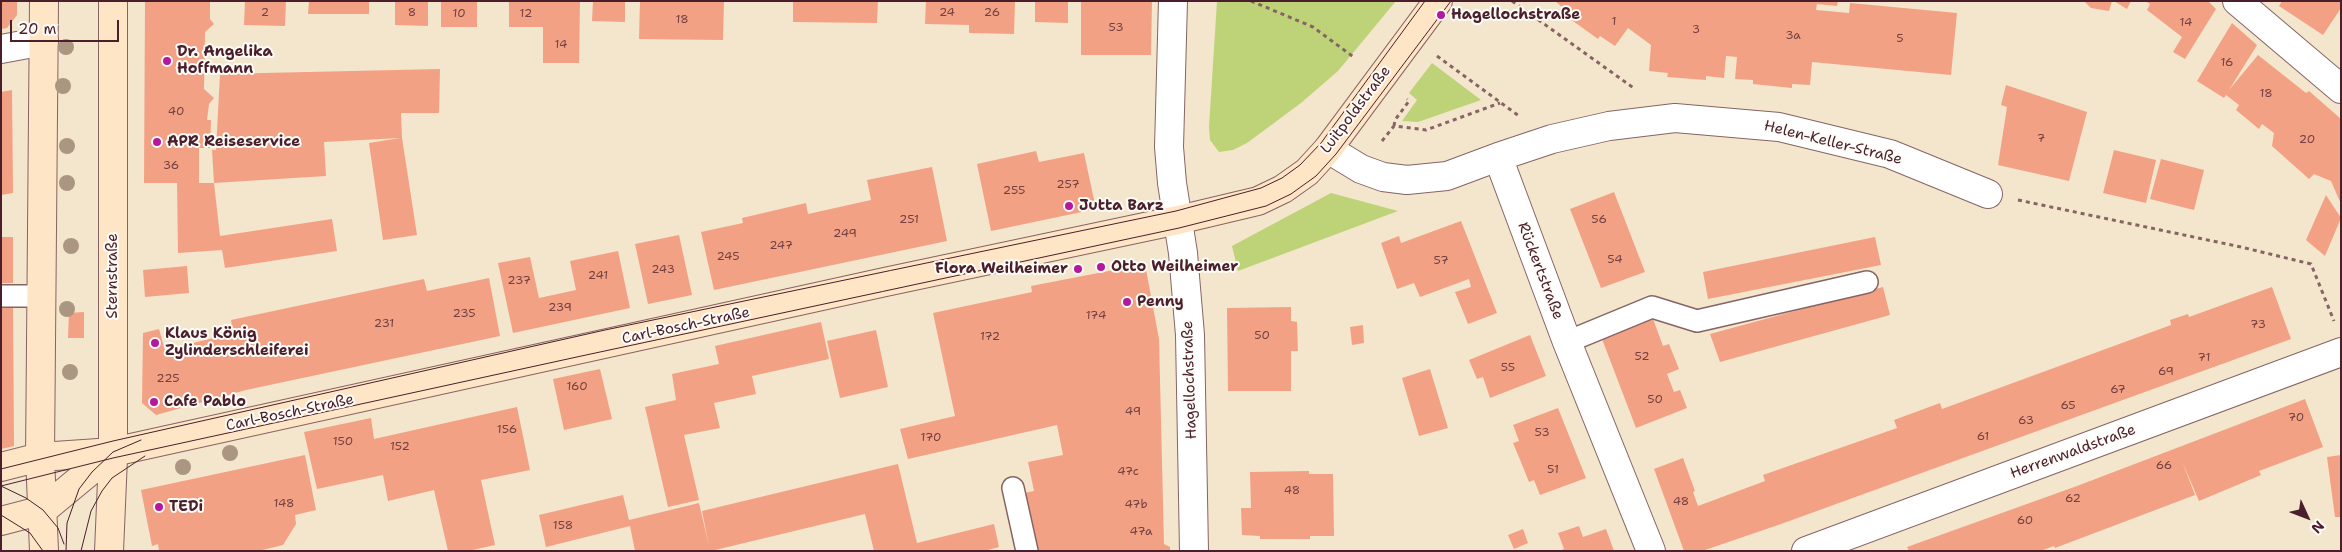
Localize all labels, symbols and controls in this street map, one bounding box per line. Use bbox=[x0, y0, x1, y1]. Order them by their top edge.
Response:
house number: 2 bbox=[261, 6, 269, 20]
house number: 8 bbox=[408, 6, 416, 20]
house number: 24 bbox=[939, 6, 955, 20]
house number: 26 bbox=[984, 6, 1000, 20]
place label: Hagellochstraße bbox=[1451, 6, 1580, 24]
house number: 10 bbox=[452, 7, 466, 21]
house number: 12 bbox=[520, 7, 532, 21]
marker: Hagellochstraße bbox=[1435, 9, 1447, 21]
scale bar bbox=[12, 10, 121, 42]
house number: 18 bbox=[675, 13, 689, 27]
house number: 1 bbox=[1611, 15, 1617, 29]
house number: 14 bbox=[2180, 16, 2192, 30]
text: 20 m bbox=[18, 19, 57, 39]
house number: 53 bbox=[1108, 21, 1124, 35]
house number: 3 bbox=[1692, 23, 1700, 37]
house number: 3a bbox=[1785, 29, 1801, 43]
house number: 5 bbox=[1896, 32, 1904, 46]
house number: 14 bbox=[555, 38, 567, 52]
place label: Dr. Angelika Hoffmann bbox=[177, 43, 273, 78]
marker: Dr. Angelika Hoffmann bbox=[161, 55, 173, 67]
house number: 16 bbox=[2220, 56, 2234, 70]
street label: Luitpoldstraße bbox=[1317, 63, 1395, 157]
house number: 18 bbox=[2259, 87, 2273, 101]
house number: 40 bbox=[168, 105, 184, 119]
street label: Helen-Keller-Straße bbox=[1762, 117, 1904, 169]
house number: 7 bbox=[2037, 132, 2045, 146]
place label: APR Reiseservice bbox=[167, 133, 300, 151]
house number: 20 bbox=[2299, 133, 2315, 147]
marker: APR Reiseservice bbox=[151, 136, 163, 148]
house number: 36 bbox=[163, 159, 179, 173]
house number: 257 bbox=[1056, 178, 1080, 192]
house number: 255 bbox=[1003, 184, 1025, 198]
place label: Jutta Barz bbox=[1079, 197, 1164, 215]
marker: Jutta Barz bbox=[1063, 200, 1075, 212]
house number: 251 bbox=[899, 213, 919, 227]
house number: 56 bbox=[1591, 213, 1607, 227]
street label: Rückertstraße bbox=[1513, 220, 1567, 322]
house number: 249 bbox=[833, 227, 857, 241]
street label: Sternstraße bbox=[104, 233, 122, 319]
house number: 247 bbox=[769, 239, 793, 253]
house number: 245 bbox=[716, 250, 740, 264]
house number: 54 bbox=[1607, 253, 1623, 267]
house number: 57 bbox=[1433, 254, 1449, 268]
place label: Otto Weilheimer bbox=[1111, 258, 1238, 276]
place label: Flora Weilheimer bbox=[935, 260, 1068, 278]
marker: Otto Weilheimer bbox=[1095, 261, 1107, 273]
house number: 243 bbox=[651, 263, 675, 277]
marker: Flora Weilheimer bbox=[1072, 263, 1084, 275]
house number: 241 bbox=[588, 269, 608, 283]
house number: 237 bbox=[507, 274, 531, 288]
place label: Penny bbox=[1137, 293, 1184, 311]
marker: Penny bbox=[1121, 296, 1133, 308]
house number: 239 bbox=[548, 301, 572, 315]
street label: Carl-Bosch-Straße bbox=[620, 304, 752, 348]
house number: 235 bbox=[452, 307, 476, 321]
house number: 174 bbox=[1086, 309, 1106, 323]
house number: 231 bbox=[374, 317, 394, 331]
house number: 73 bbox=[2250, 318, 2266, 332]
street label: Hagellochstraße bbox=[1179, 320, 1201, 440]
place label: Klaus König Zylinderschleiferei bbox=[165, 325, 309, 360]
house number: 50 bbox=[1254, 329, 1270, 343]
house number: 172 bbox=[980, 330, 1000, 344]
marker: Klaus König Zylinderschleiferei bbox=[149, 337, 161, 349]
house number: 52 bbox=[1634, 350, 1650, 364]
house number: 71 bbox=[2198, 351, 2210, 365]
house number: 55 bbox=[1501, 361, 1515, 375]
house number: 69 bbox=[2158, 365, 2174, 379]
house number: 225 bbox=[156, 372, 180, 386]
house number: 160 bbox=[566, 380, 588, 394]
house number: 67 bbox=[2110, 383, 2126, 397]
street label: Carl-Bosch-Straße bbox=[224, 391, 356, 435]
place label: Cafe Pablo bbox=[164, 393, 246, 411]
house number: 50 bbox=[1647, 393, 1663, 407]
marker: Cafe Pablo bbox=[148, 396, 160, 408]
house number: 65 bbox=[2060, 399, 2076, 413]
house number: 49 bbox=[1125, 405, 1141, 419]
house number: 70 bbox=[2288, 411, 2304, 425]
house number: 63 bbox=[2018, 414, 2034, 428]
street label: Herrenwaldstraße bbox=[2008, 421, 2138, 483]
house number: 156 bbox=[497, 423, 517, 437]
house number: 53 bbox=[1534, 426, 1550, 440]
house number: 61 bbox=[1977, 430, 1989, 444]
house number: 170 bbox=[921, 431, 941, 445]
house number: 150 bbox=[333, 435, 353, 449]
house number: 152 bbox=[390, 440, 410, 454]
house number: 66 bbox=[2156, 459, 2172, 473]
house number: 51 bbox=[1547, 463, 1559, 477]
house number: 47c bbox=[1117, 465, 1139, 479]
house number: 48 bbox=[1284, 484, 1300, 498]
house number: 62 bbox=[2065, 492, 2081, 506]
north arrow bbox=[2282, 492, 2332, 542]
house number: 48 bbox=[1673, 495, 1689, 509]
house number: 148 bbox=[274, 497, 294, 511]
place label: TEDi bbox=[169, 498, 203, 516]
house number: 47b bbox=[1124, 498, 1148, 512]
marker: TEDi bbox=[153, 501, 165, 513]
house number: 60 bbox=[2017, 514, 2033, 528]
text: N bbox=[2308, 517, 2328, 537]
house number: 158 bbox=[553, 519, 573, 533]
house number: 47a bbox=[1130, 525, 1152, 539]

